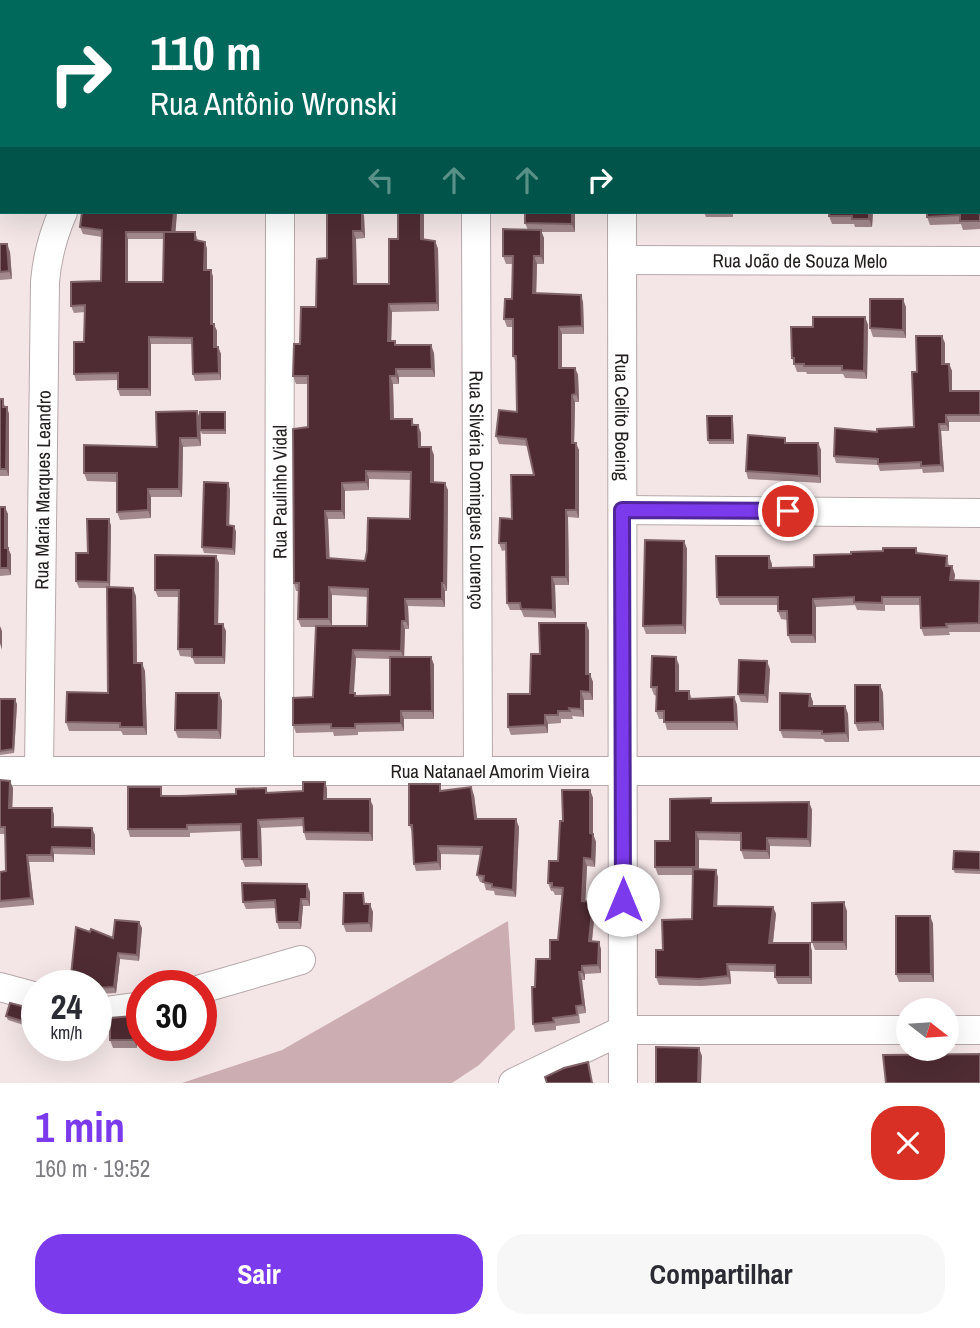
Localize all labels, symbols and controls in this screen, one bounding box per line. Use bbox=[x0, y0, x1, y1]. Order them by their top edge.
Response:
text: 110 m bbox=[150, 19, 262, 85]
icon: right bbox=[35, 28, 126, 119]
text: Rua Antônio Wronski bbox=[150, 82, 398, 125]
icon: left bbox=[362, 161, 400, 199]
icon: ahead bbox=[435, 161, 473, 199]
icon: ahead bbox=[508, 161, 546, 199]
icon: right bbox=[581, 161, 619, 199]
street label: Rua João de Souza Melo bbox=[712, 247, 888, 274]
street label: Rua Celito Boeing bbox=[609, 353, 635, 481]
street label: Rua Silvéria Domingues Lourenço bbox=[464, 370, 490, 610]
street label: Rua Maria Marques Leandro bbox=[28, 390, 57, 590]
street label: Rua Paulinho Vidal bbox=[266, 425, 293, 559]
pin bbox=[758, 481, 818, 541]
icon: arrive bbox=[769, 492, 807, 530]
street label: Rua Natanael Amorim Vieira bbox=[390, 758, 590, 784]
position arrow bbox=[586, 863, 660, 937]
speed limit sign: 30 bbox=[126, 970, 217, 1061]
text: 24 bbox=[51, 983, 82, 1030]
north arrow bbox=[896, 998, 959, 1060]
map controls bbox=[896, 998, 959, 1061]
text: km/h bbox=[51, 1020, 83, 1045]
text: 1 min bbox=[35, 1099, 125, 1155]
button: close bbox=[871, 1106, 945, 1180]
text: 160 m · 19:52 bbox=[35, 1153, 150, 1184]
button: Sair bbox=[35, 1234, 483, 1314]
button: Compartilhar bbox=[497, 1234, 945, 1314]

